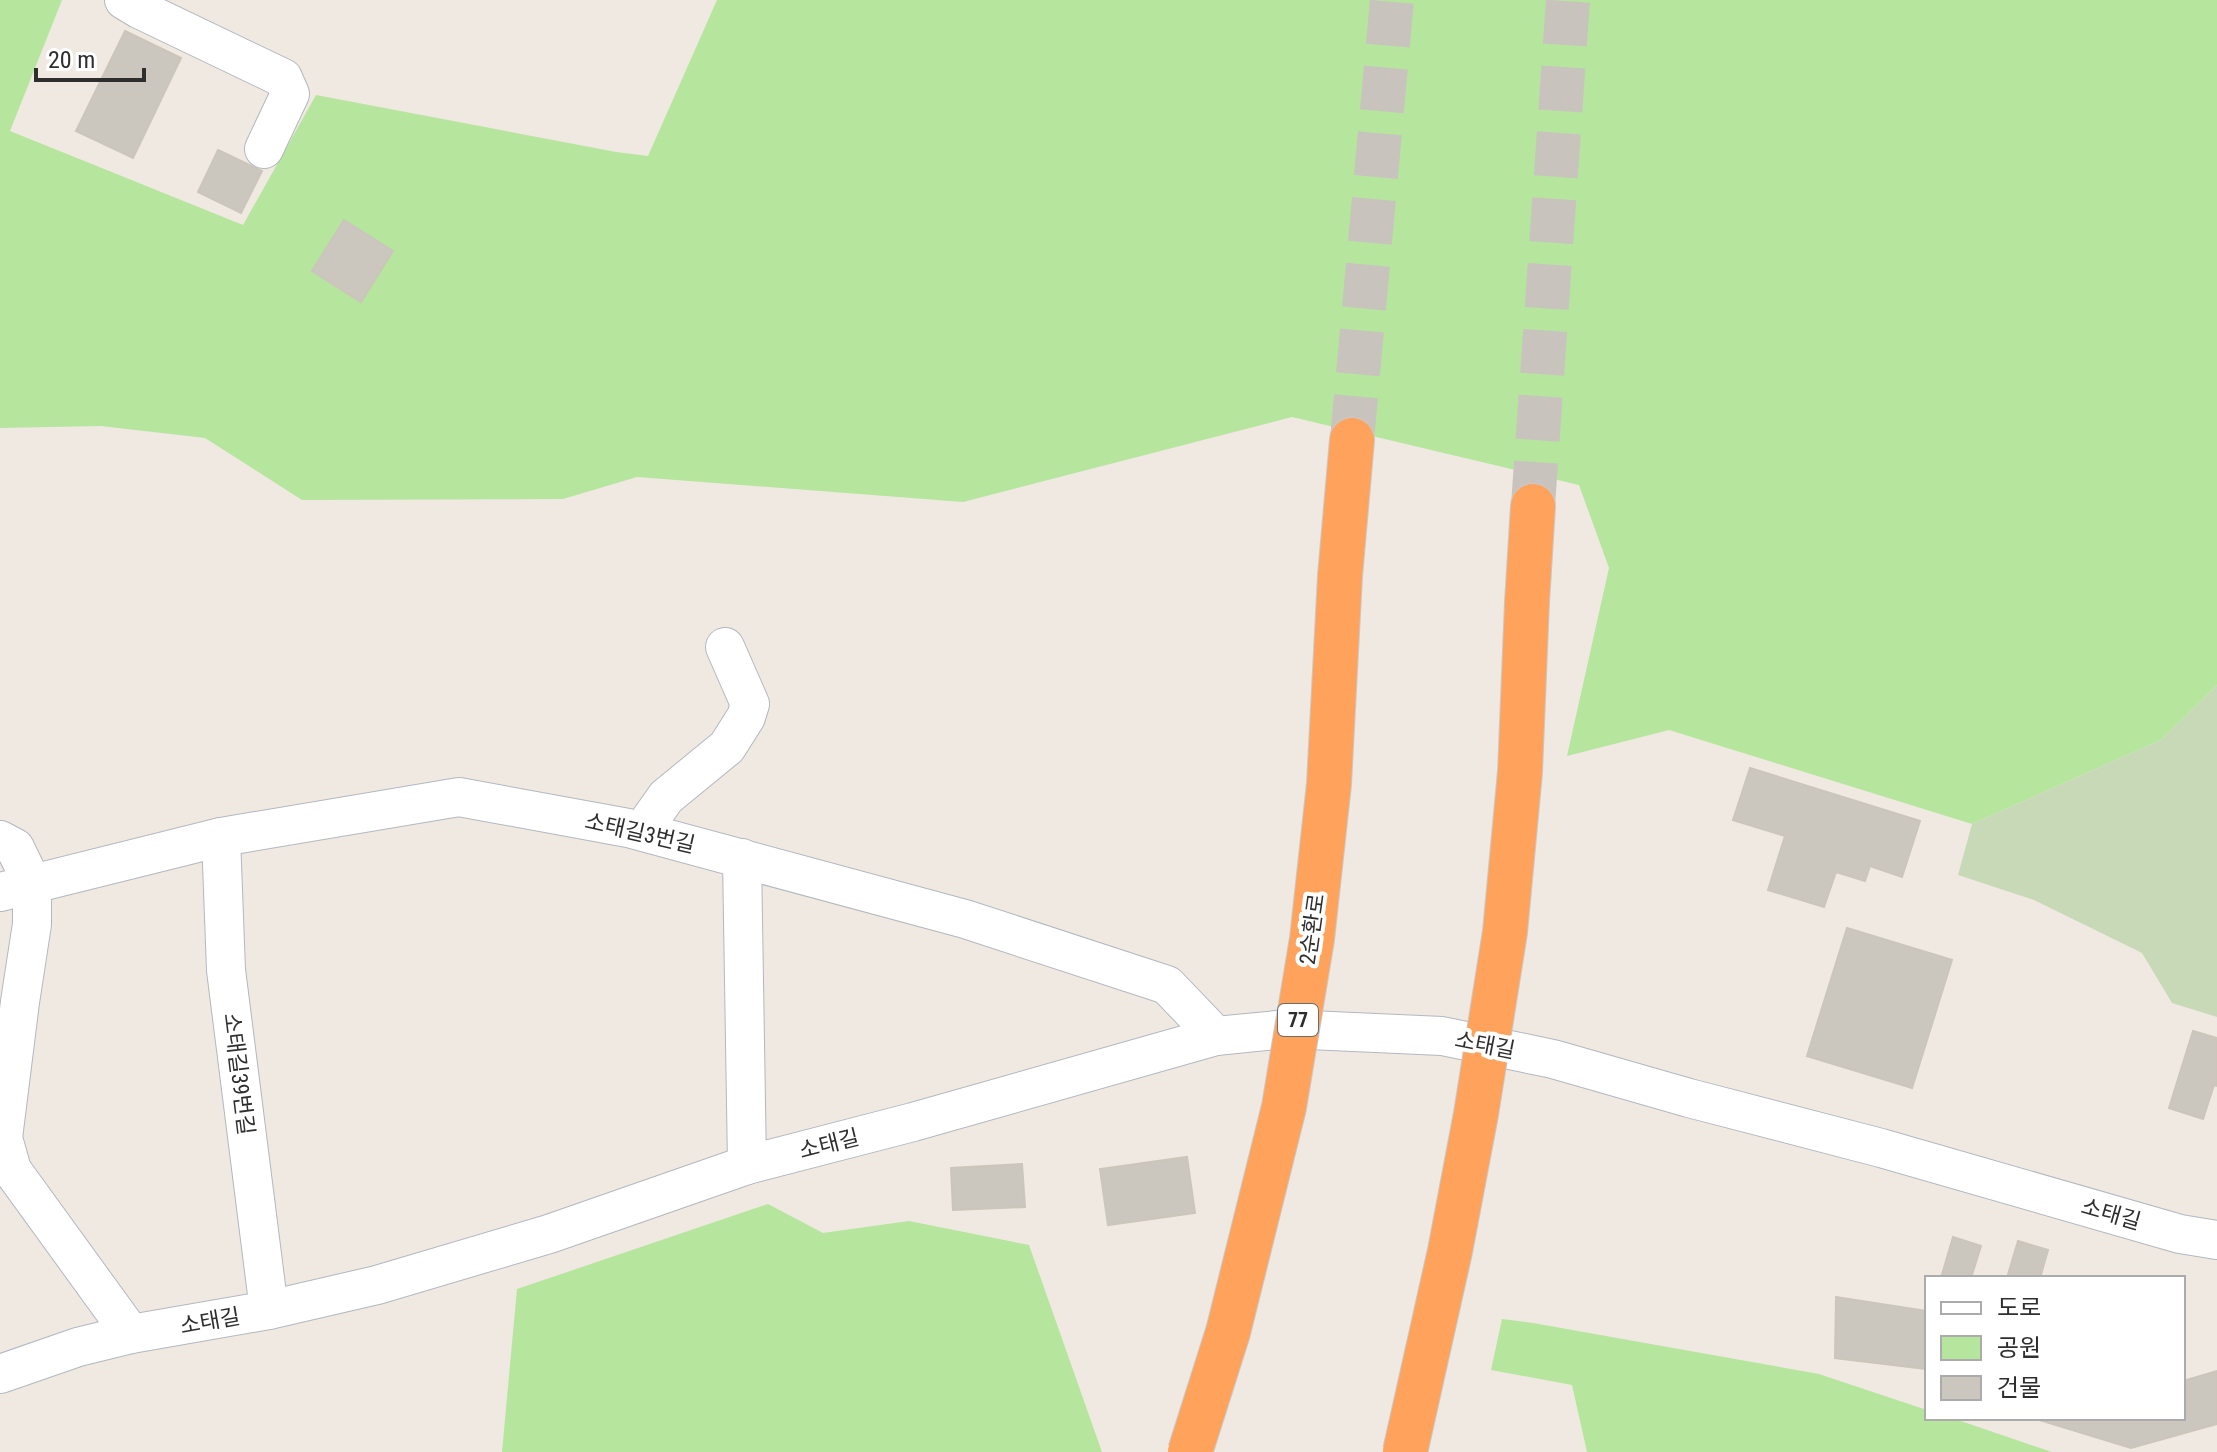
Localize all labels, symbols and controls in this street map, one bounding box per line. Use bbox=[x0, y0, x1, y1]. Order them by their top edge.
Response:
scale bar bbox=[36, 32, 144, 82]
text: 20 m bbox=[48, 46, 95, 74]
street label: 소태길3번길 bbox=[583, 808, 697, 858]
street label: 2순환로 bbox=[1295, 892, 1329, 966]
road number: 77 bbox=[1278, 1004, 1318, 1036]
street label: 소태길39번길 bbox=[219, 1011, 259, 1137]
street label: 소태길 bbox=[1453, 1027, 1517, 1063]
street label: 소태길 bbox=[797, 1125, 861, 1163]
street label: 소태길 bbox=[2078, 1194, 2144, 1234]
legend bbox=[1925, 1276, 2185, 1420]
text: 도로 bbox=[1997, 1294, 2041, 1322]
street label: 소태길 bbox=[178, 1303, 242, 1339]
text: 공원 bbox=[1997, 1334, 2041, 1362]
text: 건물 bbox=[1997, 1374, 2041, 1402]

